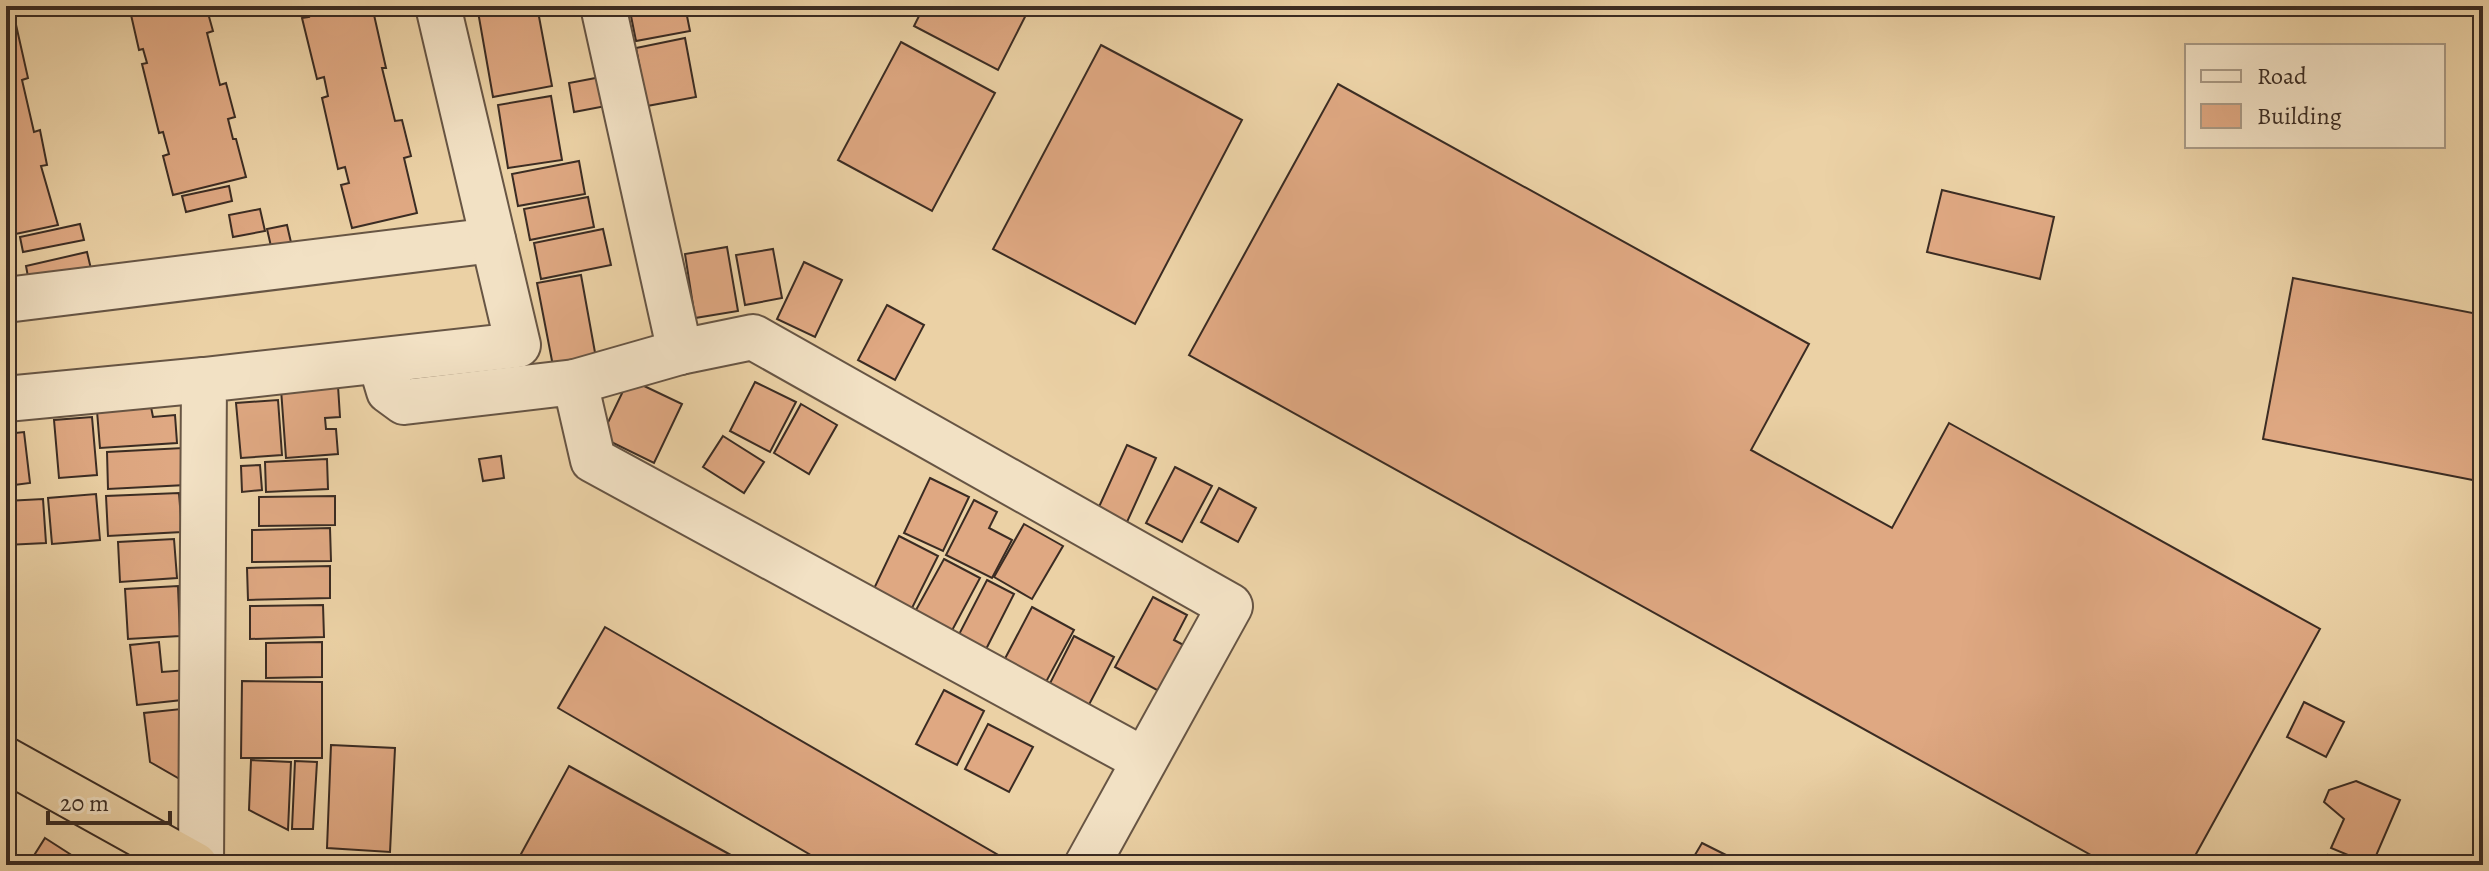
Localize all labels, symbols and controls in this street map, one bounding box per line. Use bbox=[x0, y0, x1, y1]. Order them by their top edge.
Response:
legend bbox=[2185, 44, 2445, 148]
text: Road bbox=[2257, 60, 2307, 92]
text: Building bbox=[2257, 100, 2342, 132]
scale bar bbox=[48, 775, 170, 825]
text: 20 m bbox=[60, 787, 109, 819]

